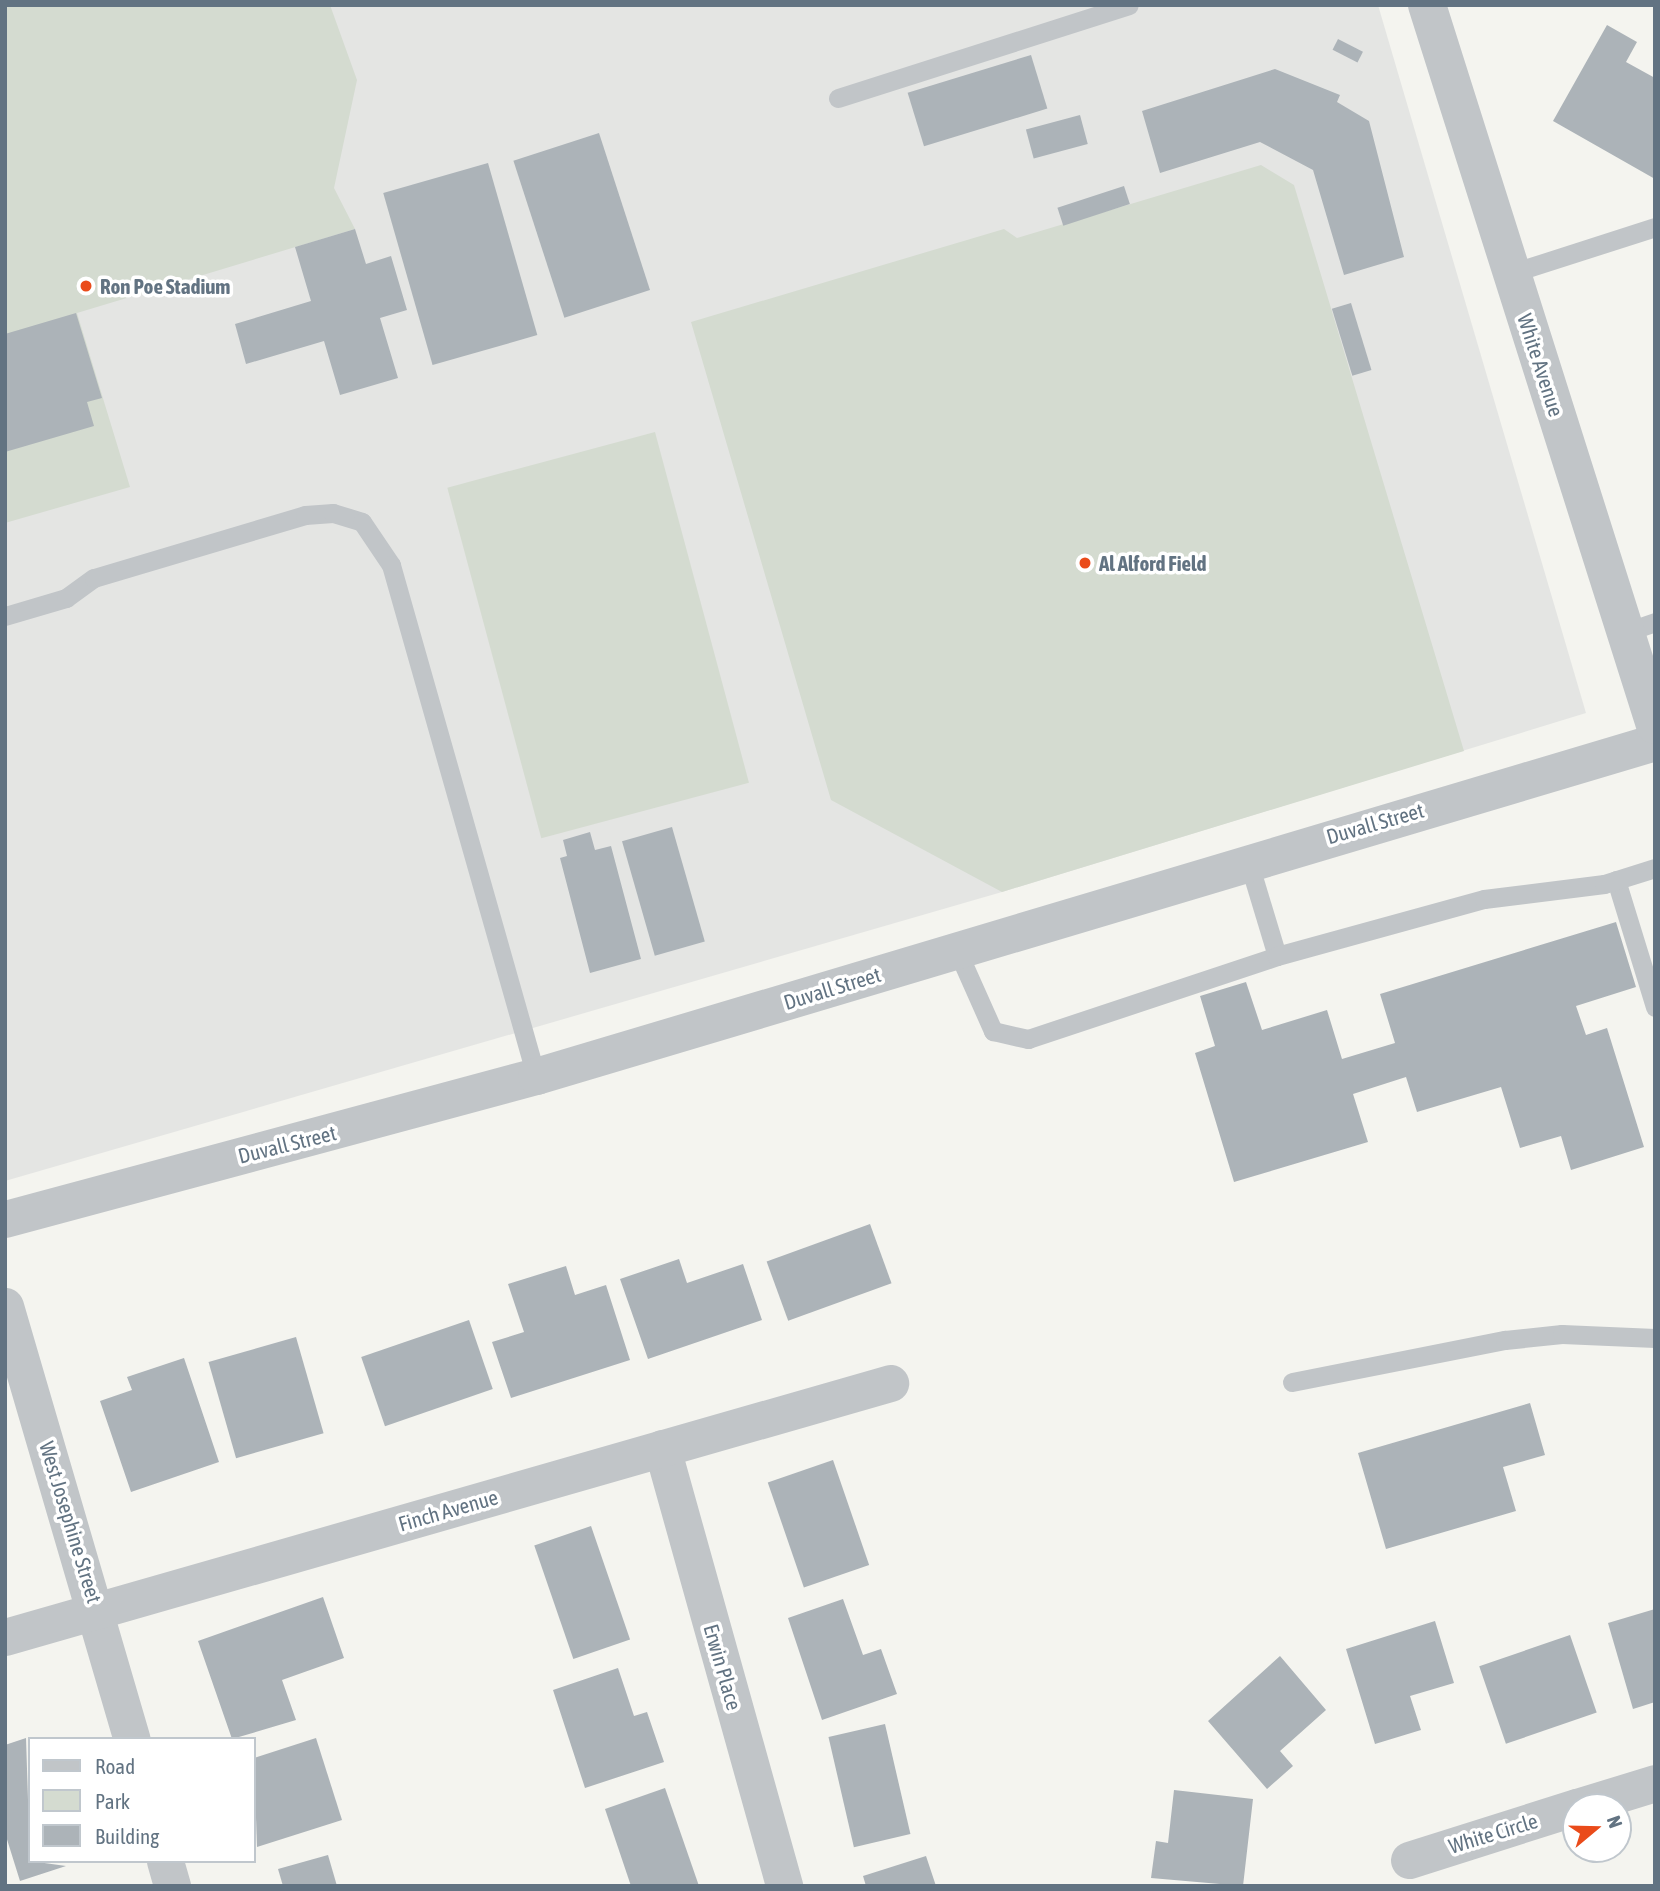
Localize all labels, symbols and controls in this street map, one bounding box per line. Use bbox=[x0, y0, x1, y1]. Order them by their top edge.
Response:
place label: Ron Poe Stadium bbox=[100, 273, 230, 299]
marker: Ron Poe Stadium bbox=[78, 278, 94, 294]
street label: White Avenue bbox=[1513, 310, 1569, 420]
place label: Al Alford Field bbox=[1099, 550, 1206, 576]
marker: Al Alford Field bbox=[1077, 555, 1093, 571]
street label: Duvall Street bbox=[1323, 797, 1427, 849]
street label: Duvall Street bbox=[780, 961, 884, 1015]
street label: Duvall Street bbox=[235, 1120, 339, 1168]
street label: West Josephine Street bbox=[34, 1438, 108, 1606]
street label: Finch Avenue bbox=[395, 1484, 501, 1536]
street label: Erwin Place bbox=[699, 1621, 747, 1713]
legend bbox=[28, 1737, 256, 1863]
text: Road bbox=[95, 1754, 135, 1778]
text: Park bbox=[95, 1789, 130, 1813]
north arrow bbox=[1562, 1793, 1632, 1863]
street label: White Circle bbox=[1446, 1808, 1540, 1858]
text: N bbox=[1603, 1813, 1627, 1831]
text: Building bbox=[95, 1824, 159, 1848]

